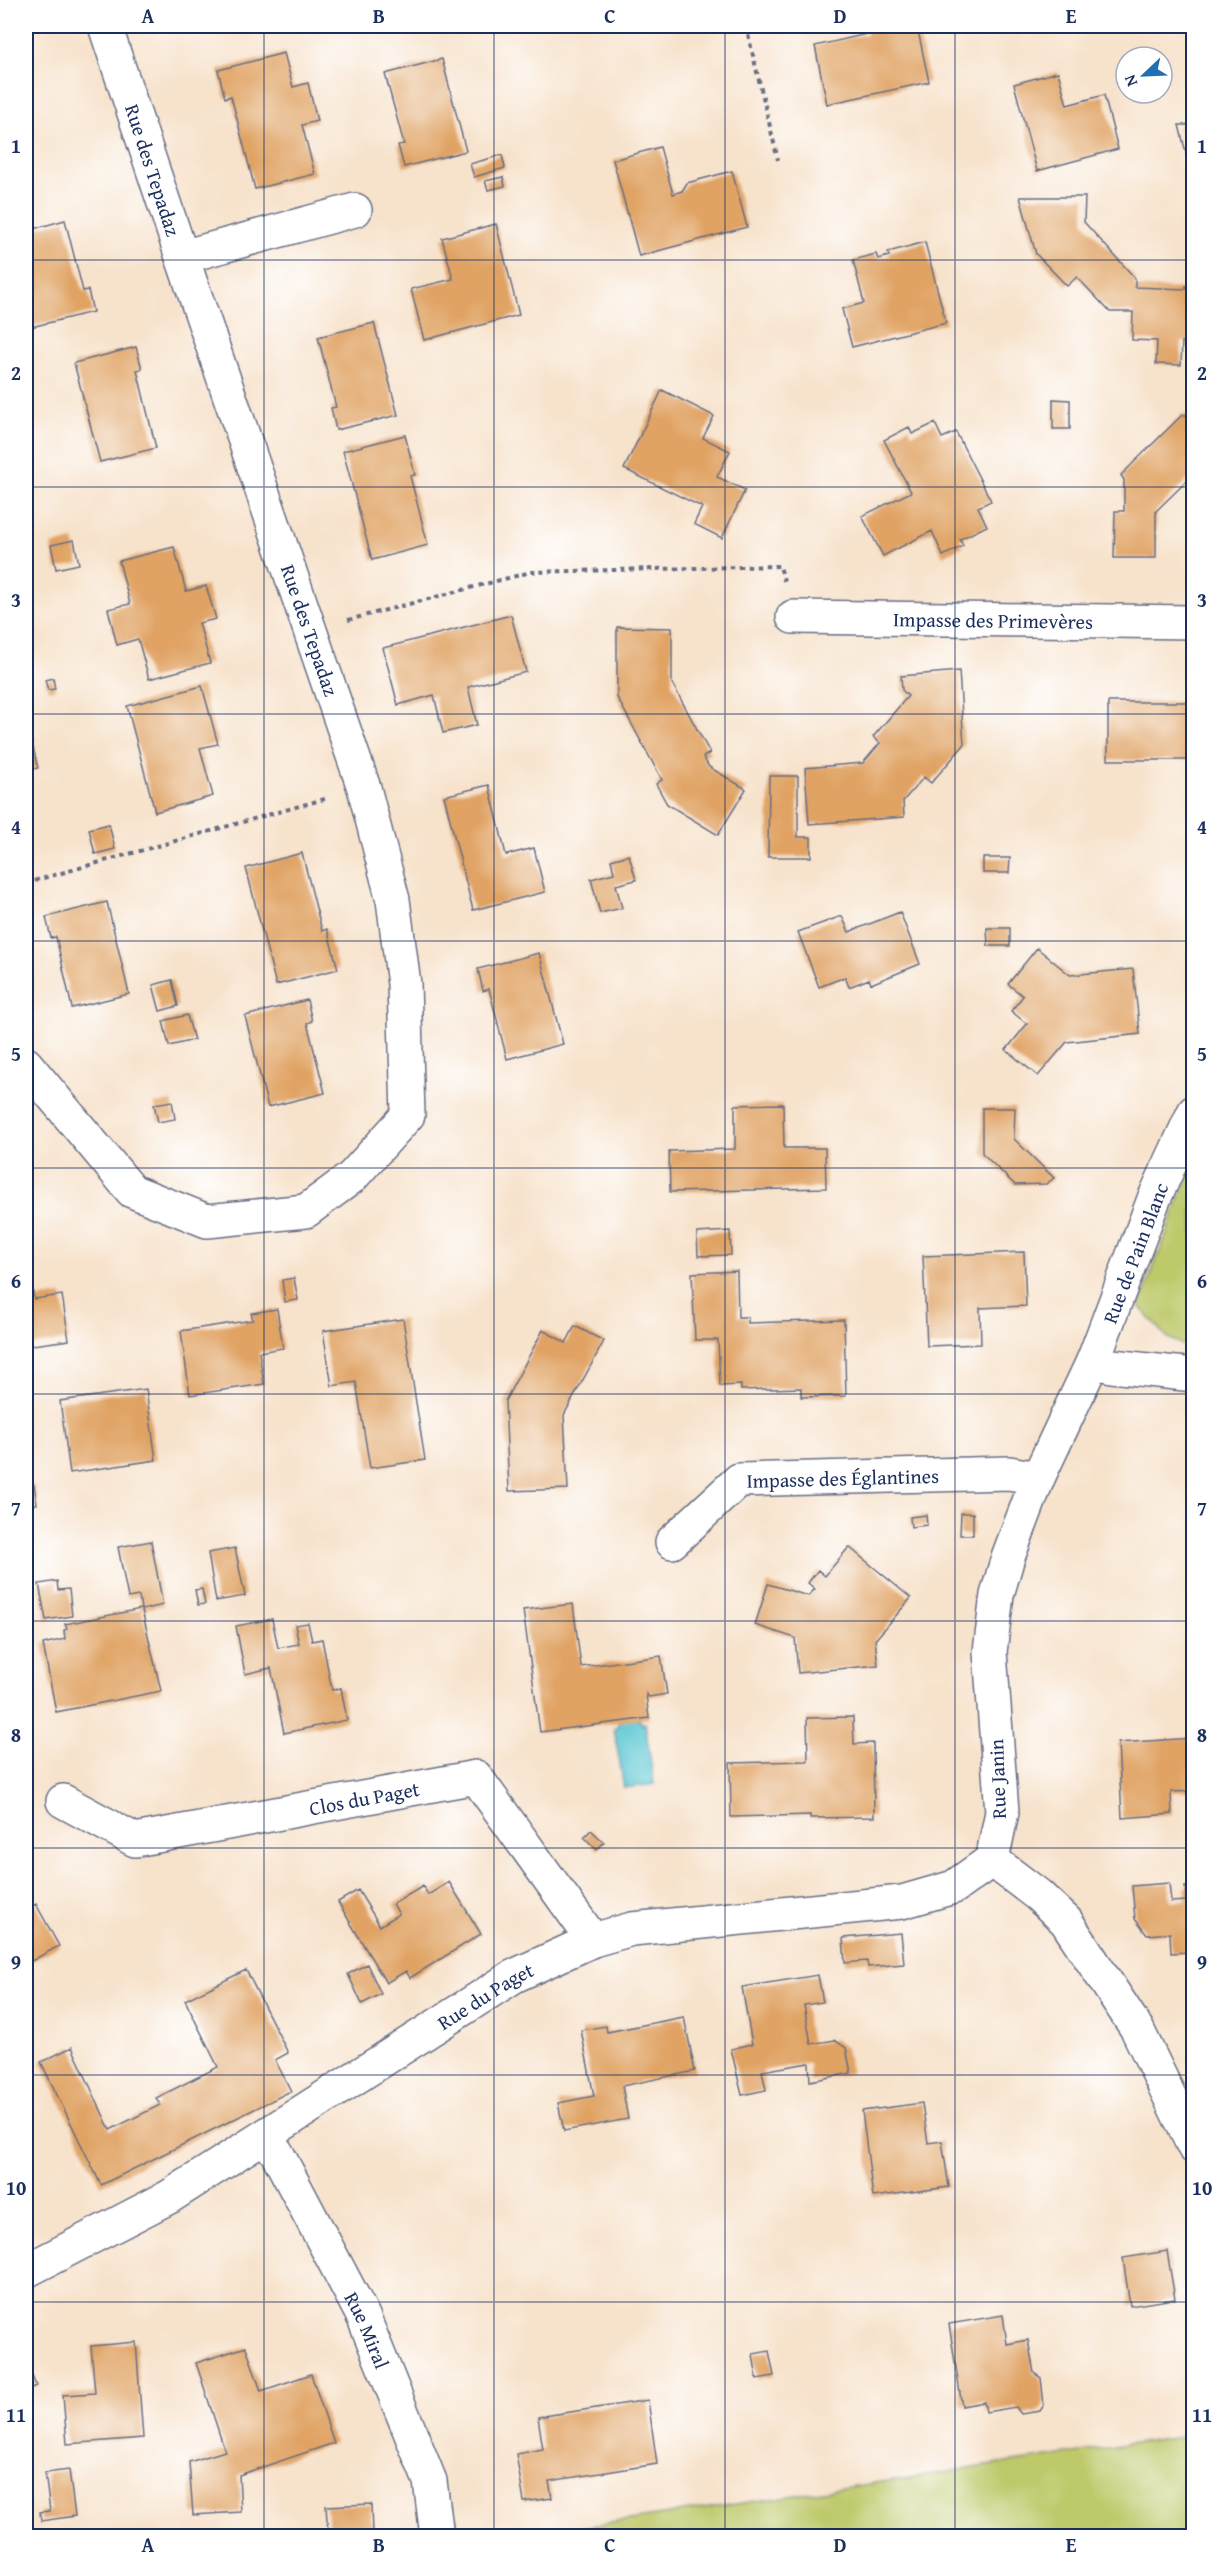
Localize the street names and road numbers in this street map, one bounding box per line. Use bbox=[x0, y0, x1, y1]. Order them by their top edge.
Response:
street label: Rue des Tepadaz bbox=[118, 100, 188, 240]
street label: Rue des Tepadaz bbox=[274, 560, 346, 700]
street label: Impasse des Primevères bbox=[893, 604, 1093, 635]
street label: Rue de Pain Blanc bbox=[1095, 1178, 1175, 1328]
street label: Impasse des Églantines bbox=[746, 1460, 939, 1494]
street label: Rue Janin bbox=[981, 1739, 1013, 1819]
street label: Clos du Paget bbox=[307, 1773, 422, 1822]
street label: Rue du Paget bbox=[431, 1955, 538, 2036]
street label: Rue Miral bbox=[338, 2286, 397, 2373]

